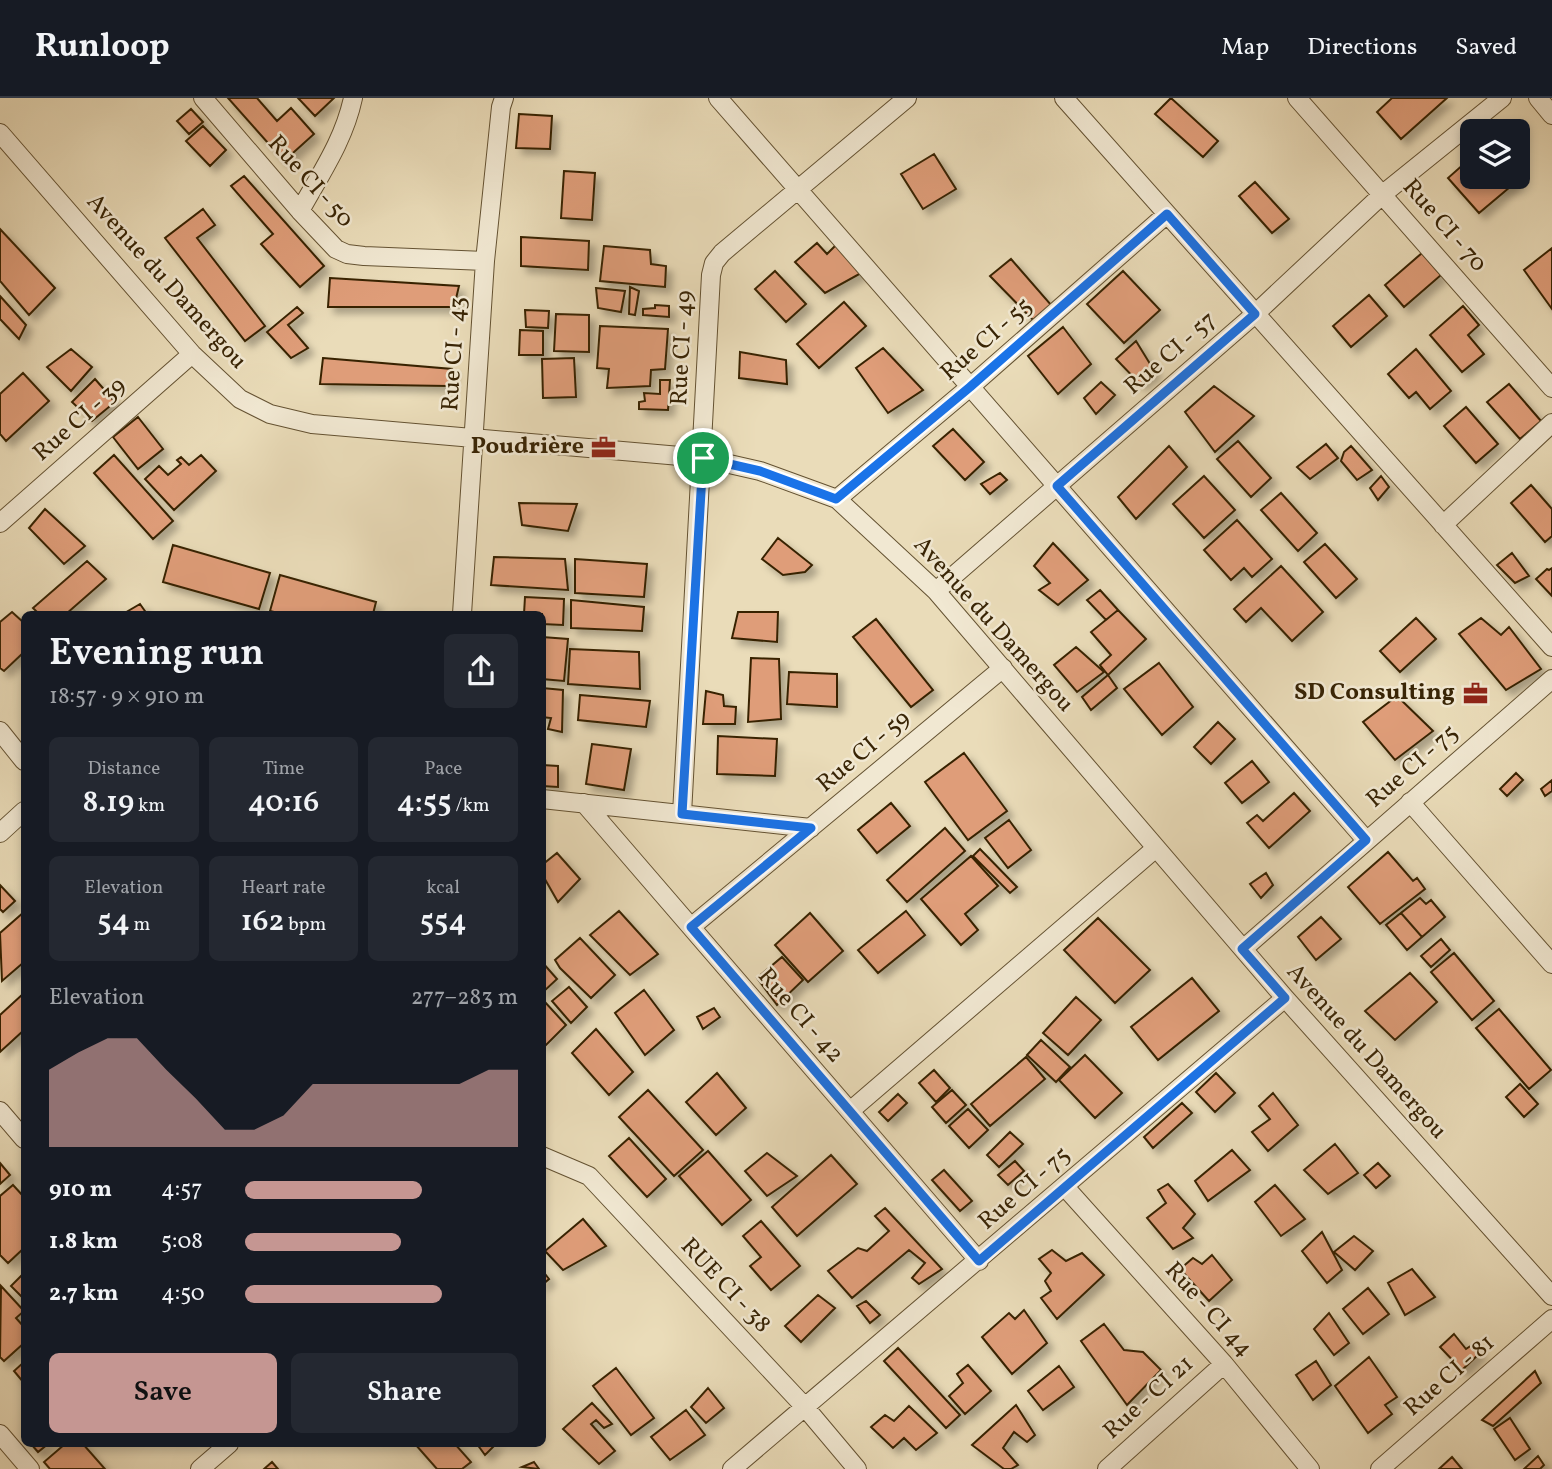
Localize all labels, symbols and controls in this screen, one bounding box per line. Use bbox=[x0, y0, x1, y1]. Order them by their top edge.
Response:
text: Runloop bbox=[35, 25, 170, 71]
text: Map bbox=[1221, 31, 1269, 65]
text: Directions bbox=[1307, 31, 1417, 65]
text: Saved bbox=[1455, 31, 1517, 65]
map controls bbox=[1460, 119, 1530, 189]
button: layers bbox=[1460, 119, 1530, 189]
street label: Rue CI - 50 bbox=[259, 128, 361, 236]
street label: Rue CI - 70 bbox=[1394, 172, 1494, 280]
street label: Avenue du Damergou bbox=[78, 187, 254, 377]
street label: Rue CI - 49 bbox=[663, 290, 703, 406]
street label: Rue CI - 55 bbox=[934, 290, 1040, 390]
street label: Rue CI - 43 bbox=[434, 296, 476, 412]
street label: Rue CI - 57 bbox=[1118, 304, 1224, 404]
street label: Rue CI - 39 bbox=[26, 370, 134, 470]
pin bbox=[673, 428, 733, 488]
place label: Poudrière bbox=[471, 430, 584, 464]
office icon: Poudrière bbox=[590, 433, 618, 461]
icon: arrive bbox=[684, 439, 722, 477]
street label: Avenue du Damergou bbox=[905, 530, 1081, 720]
text: Evening run bbox=[49, 628, 264, 681]
button: share bbox=[444, 634, 518, 708]
place label: SD Consulting bbox=[1294, 676, 1455, 710]
office icon: SD Consulting bbox=[1461, 679, 1489, 707]
text: 18:57 · 9 × 910 m bbox=[49, 681, 204, 713]
street label: Rue CI - 59 bbox=[810, 703, 918, 801]
street label: Rue CI - 75 bbox=[1360, 717, 1466, 817]
text: Distance bbox=[87, 756, 160, 782]
text: Time bbox=[263, 756, 304, 782]
text: Pace bbox=[424, 756, 462, 782]
text: 8.19 bbox=[83, 782, 134, 824]
text: 40:16 bbox=[248, 782, 319, 824]
text: 4:55 bbox=[397, 782, 452, 824]
text: km bbox=[134, 793, 165, 819]
text: /km bbox=[452, 793, 490, 819]
text: Elevation bbox=[84, 875, 163, 901]
text: Heart rate bbox=[242, 875, 325, 901]
text: kcal bbox=[426, 875, 460, 901]
text: 54 bbox=[97, 901, 130, 943]
text: 162 bbox=[241, 901, 284, 943]
text: 554 bbox=[420, 901, 467, 943]
text: m bbox=[130, 912, 150, 938]
text: bpm bbox=[284, 912, 326, 938]
street label: Avenue du Damergou bbox=[1278, 957, 1454, 1147]
street label: Rue CI - 42 bbox=[749, 961, 851, 1071]
text: Elevation bbox=[49, 982, 145, 1014]
text: 277–283 m bbox=[411, 982, 518, 1014]
street label: Rue CI - 75 bbox=[972, 1139, 1078, 1239]
text: 910 m bbox=[49, 1174, 112, 1206]
text: 4:57 bbox=[161, 1174, 202, 1206]
text: 1.8 km bbox=[49, 1226, 118, 1258]
text: 5:08 bbox=[161, 1226, 203, 1258]
street label: RUE CI - 38 bbox=[672, 1231, 778, 1341]
street label: Rue - CI 44 bbox=[1156, 1255, 1260, 1365]
text: 2.7 km bbox=[49, 1278, 119, 1310]
text: 4:50 bbox=[161, 1278, 205, 1310]
street label: Rue CI - 81 bbox=[1397, 1327, 1503, 1425]
street label: Rue - CI 21 bbox=[1096, 1348, 1202, 1448]
button: Save bbox=[49, 1353, 277, 1433]
button: Share bbox=[291, 1353, 518, 1433]

